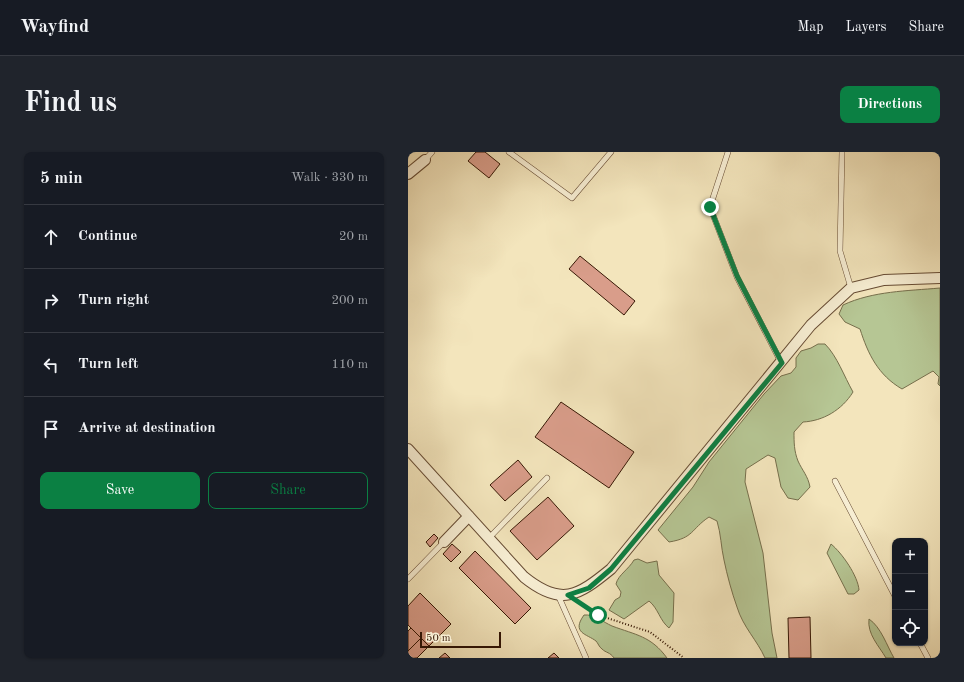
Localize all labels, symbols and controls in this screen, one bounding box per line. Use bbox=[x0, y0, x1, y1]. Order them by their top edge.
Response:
text: Wayfind bbox=[20, 18, 89, 37]
text: Map bbox=[798, 20, 824, 34]
text: Layers bbox=[846, 20, 887, 34]
text: Share bbox=[909, 20, 944, 34]
button: Directions bbox=[840, 86, 940, 123]
text: Find us bbox=[24, 90, 117, 118]
text: 5 min bbox=[40, 170, 83, 187]
text: Walk · 330 m bbox=[291, 171, 368, 184]
route end bbox=[701, 198, 719, 216]
icon: ahead bbox=[40, 226, 62, 248]
text: Continue bbox=[78, 229, 137, 244]
text: 20 m bbox=[339, 230, 368, 243]
icon: right bbox=[40, 290, 62, 312]
text: Turn right bbox=[78, 293, 149, 308]
text: 200 m bbox=[331, 294, 368, 307]
icon: left bbox=[40, 354, 62, 376]
text: Turn left bbox=[78, 357, 138, 372]
text: 110 m bbox=[331, 358, 368, 371]
icon: arrive bbox=[40, 418, 62, 440]
text: Arrive at destination bbox=[78, 421, 216, 436]
button: Save bbox=[40, 472, 200, 509]
button: Share bbox=[208, 472, 368, 509]
map controls bbox=[892, 538, 928, 646]
button: + bbox=[892, 538, 928, 574]
button: − bbox=[892, 574, 928, 610]
route start bbox=[589, 606, 607, 624]
button: locate bbox=[892, 610, 928, 646]
scale bar bbox=[420, 630, 501, 649]
text: 50 m bbox=[426, 633, 451, 644]

